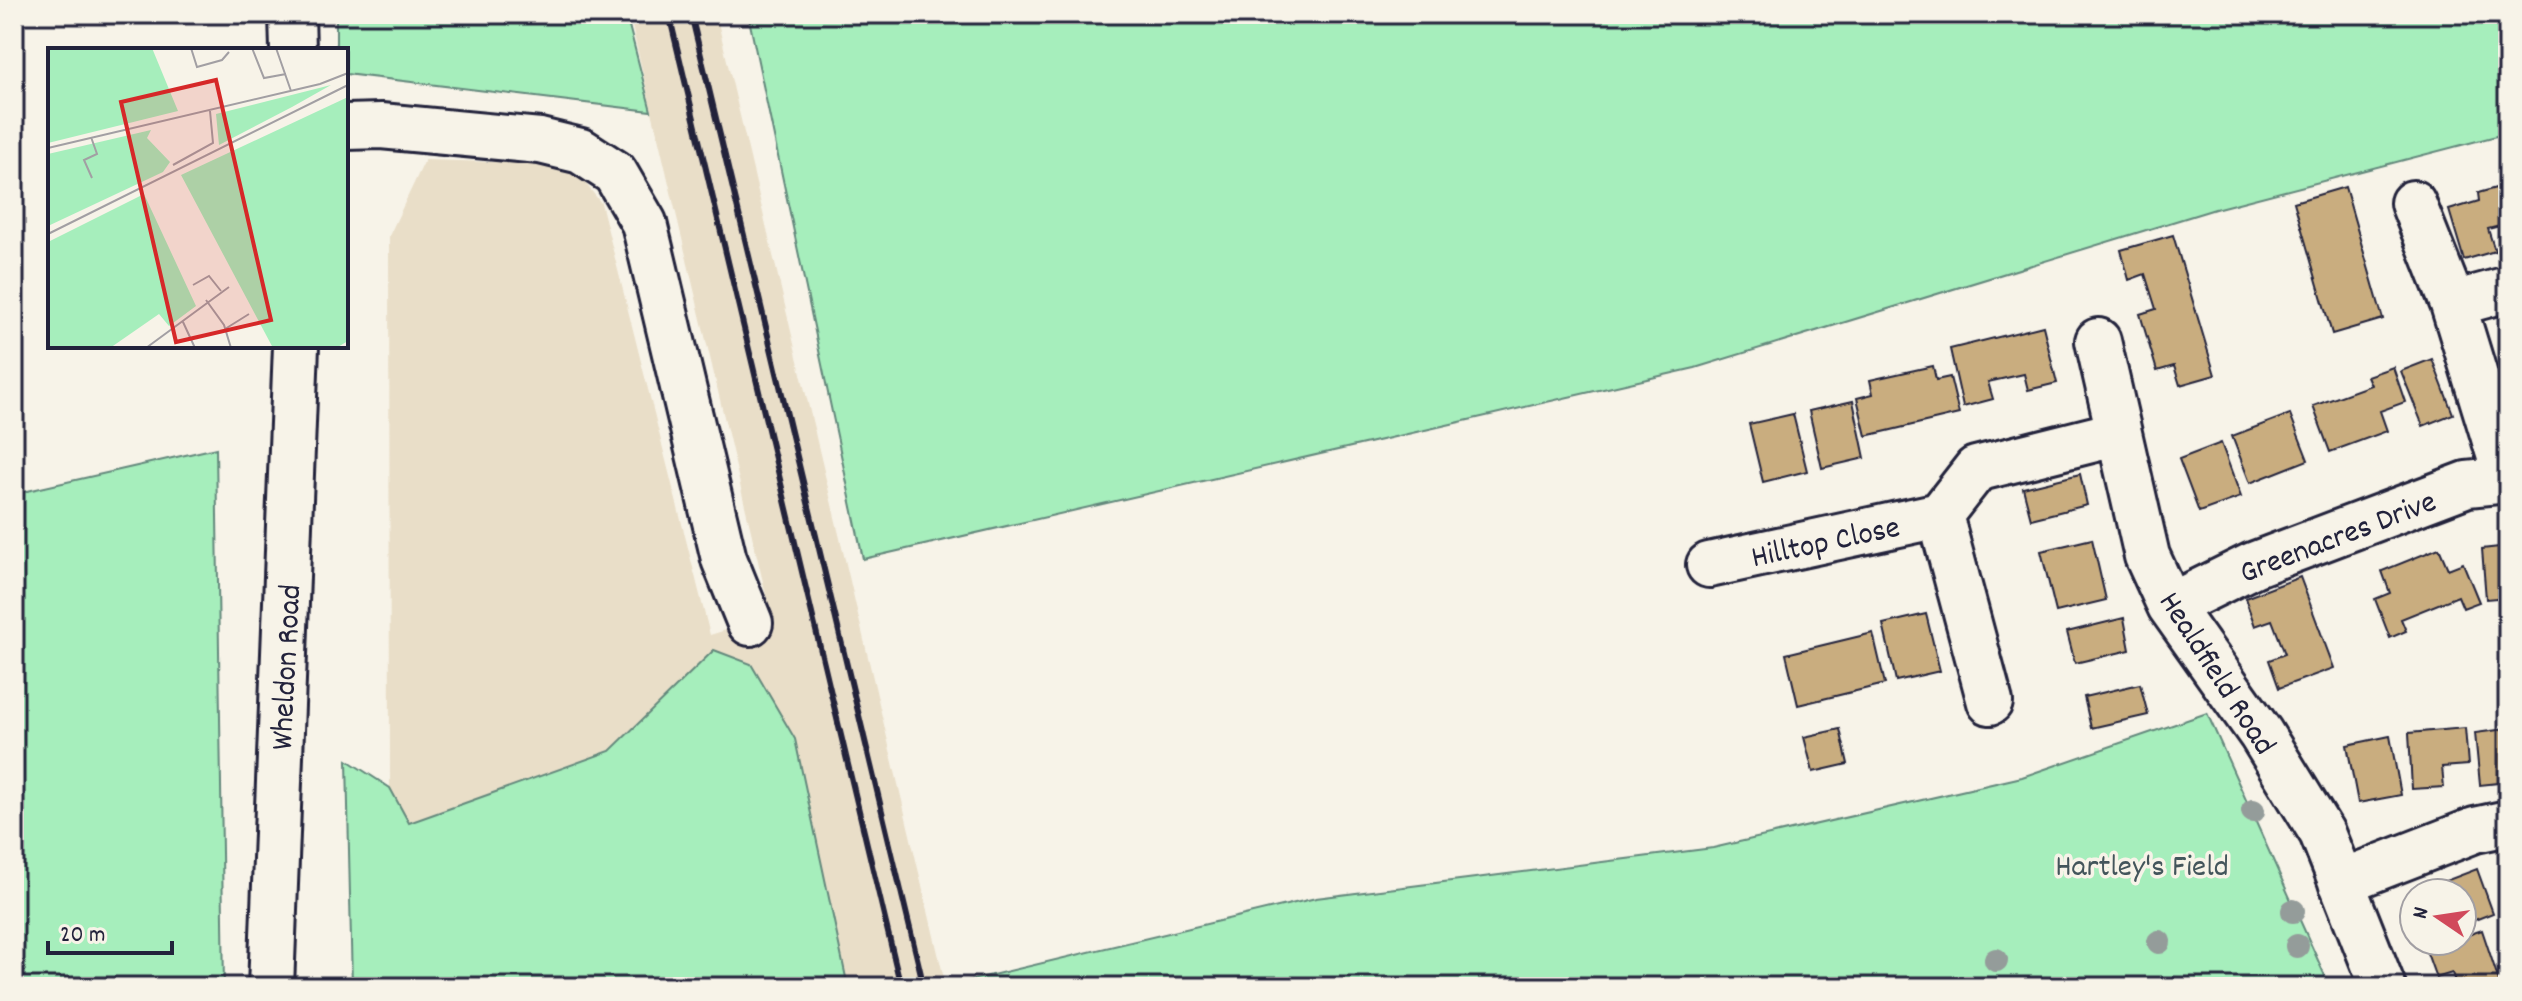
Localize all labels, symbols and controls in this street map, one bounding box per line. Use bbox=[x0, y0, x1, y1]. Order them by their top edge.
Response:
inset map bbox=[48, 48, 348, 348]
street label: Greenacres Drive bbox=[2234, 481, 2444, 598]
street label: Hilltop Close bbox=[1747, 507, 1905, 583]
street label: Wheldon Road bbox=[262, 583, 316, 751]
street label: Healdfield Road bbox=[2145, 584, 2285, 766]
park label: Hartley's Field bbox=[2055, 846, 2229, 892]
north arrow bbox=[2398, 877, 2478, 957]
text: N bbox=[2406, 904, 2438, 922]
scale bar bbox=[48, 905, 172, 955]
text: 20 m bbox=[60, 919, 106, 953]

